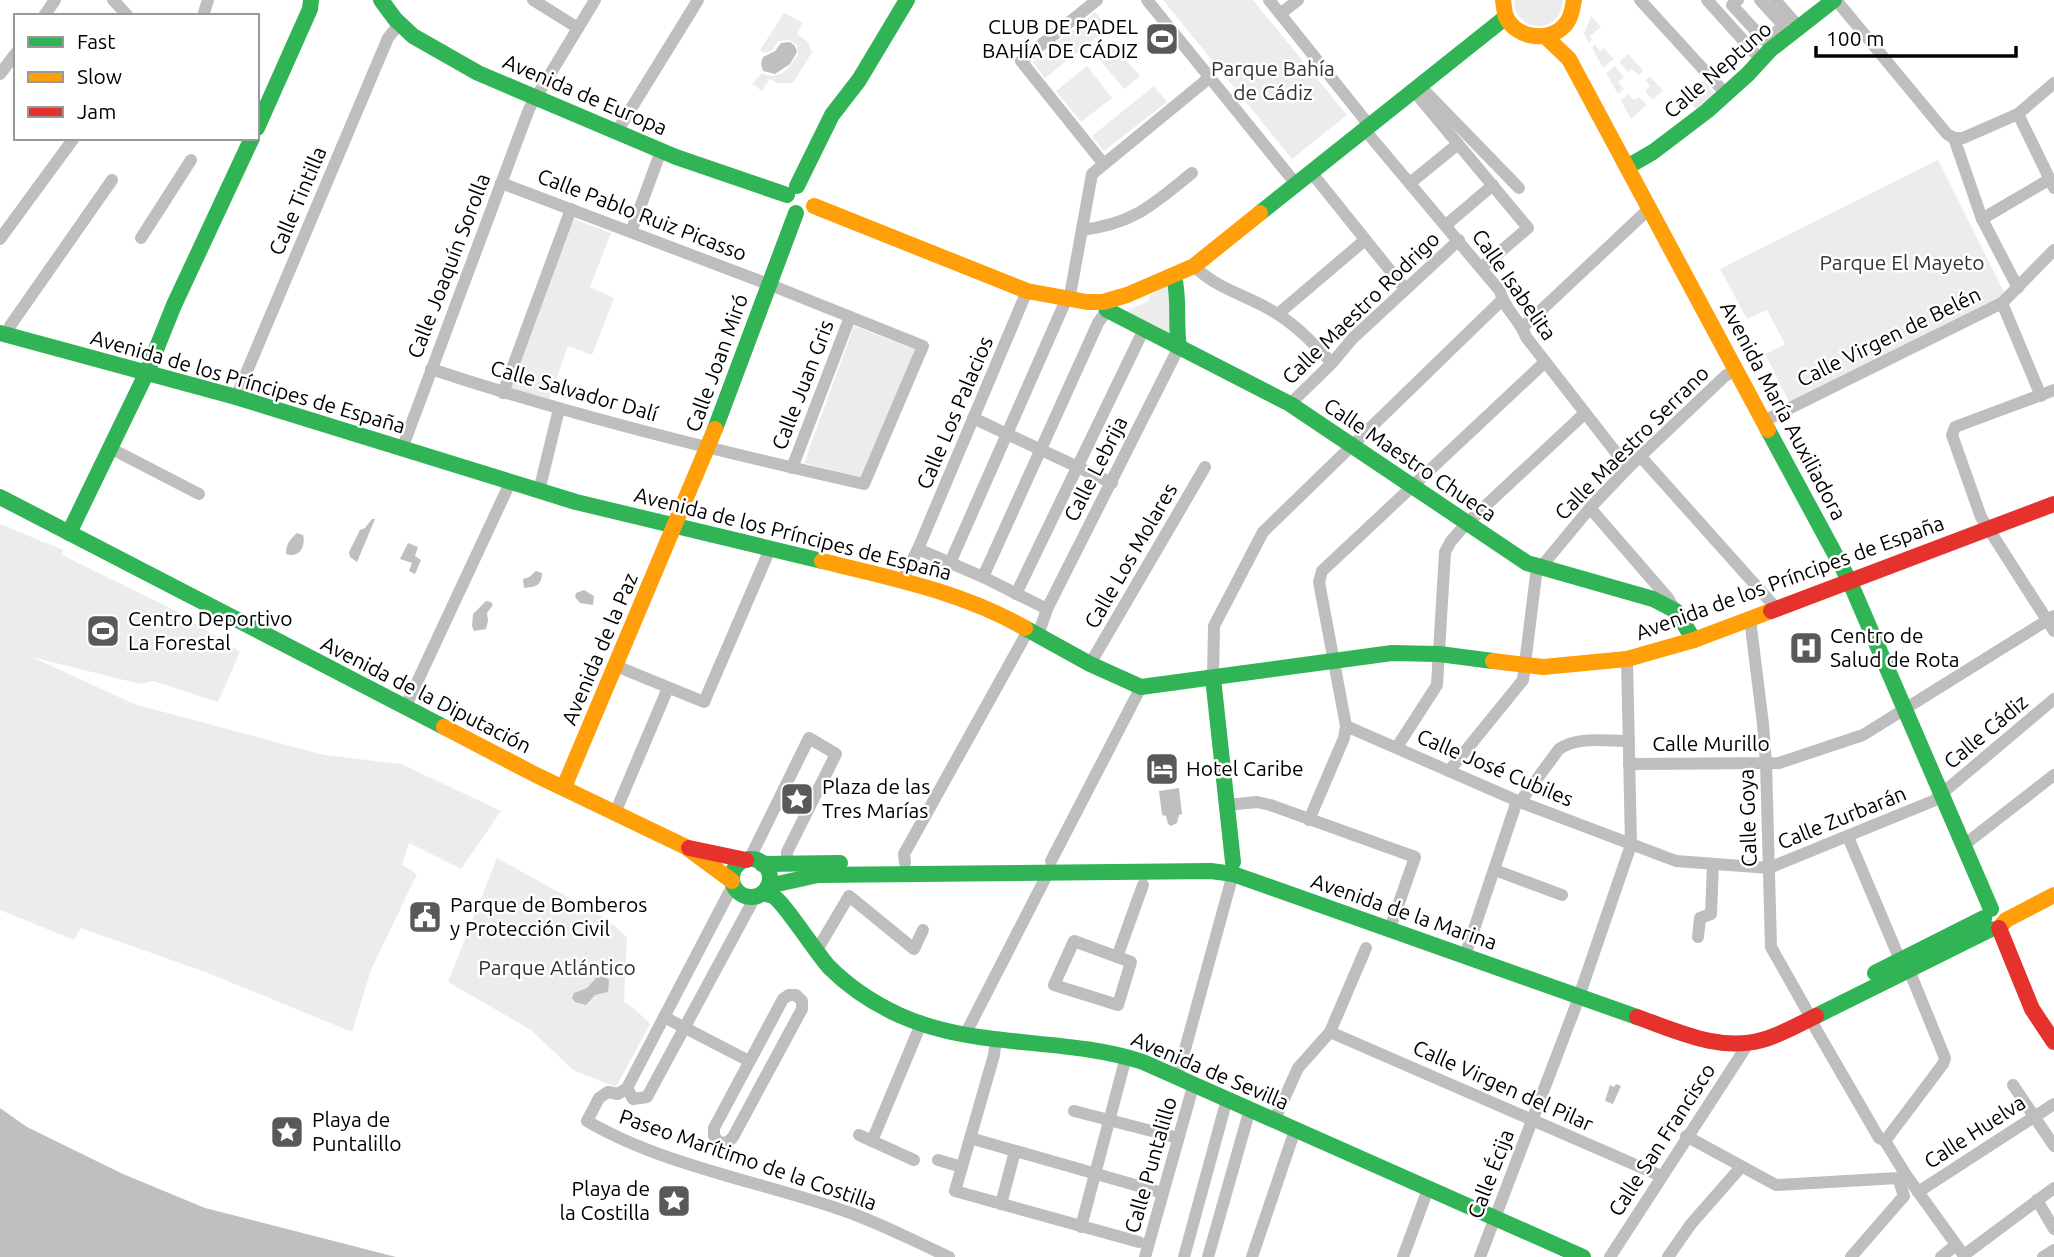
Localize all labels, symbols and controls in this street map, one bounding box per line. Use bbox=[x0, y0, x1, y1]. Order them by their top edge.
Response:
legend bbox=[14, 14, 259, 140]
place label: CLUB DE PADEL BAHÍA DE CÁDIZ bbox=[982, 14, 1138, 62]
scale bar bbox=[1816, 14, 2016, 58]
street label: Calle Neptuno bbox=[1659, 16, 1776, 122]
sports icon: CLUB DE PADEL BAHÍA DE CÁDIZ bbox=[1143, 20, 1181, 58]
text: 100 m bbox=[1826, 26, 1884, 50]
text: Fast bbox=[77, 29, 115, 53]
street label: Avenida de Europa bbox=[500, 49, 671, 139]
park label: Parque Bahía de Cádiz bbox=[1211, 56, 1335, 104]
text: Slow bbox=[77, 64, 122, 88]
text: Jam bbox=[77, 99, 116, 123]
street label: Calle Tintilla bbox=[263, 143, 331, 258]
street label: Calle Pablo Ruiz Picasso bbox=[534, 163, 750, 265]
street label: Calle Joaquín Sorolla bbox=[402, 170, 494, 361]
street label: Calle Isabelita bbox=[1468, 224, 1562, 345]
street label: Calle Maestro Rodrigo bbox=[1277, 226, 1444, 389]
park label: Parque El Mayeto bbox=[1819, 250, 1985, 274]
street label: Calle Virgen de Belén bbox=[1793, 281, 1984, 391]
street label: Calle Joan Miró bbox=[680, 290, 752, 435]
street label: Avenida María Auxiliadora bbox=[1716, 297, 1852, 524]
street label: Calle Juan Gris bbox=[766, 316, 838, 453]
street label: Avenida de los Príncipes de España bbox=[88, 325, 408, 438]
street label: Calle Los Palacios bbox=[911, 333, 997, 493]
street label: Calle Salvador Dalí bbox=[488, 355, 662, 426]
street label: Calle Maestro Serrano bbox=[1549, 360, 1713, 524]
street label: Calle Maestro Chueca bbox=[1320, 392, 1501, 526]
street label: Calle Lebrija bbox=[1058, 412, 1132, 525]
street label: Calle Los Molares bbox=[1079, 479, 1181, 632]
street label: Avenida de los Príncipes de España bbox=[632, 482, 954, 584]
street label: Avenida de los Príncipes de España bbox=[1632, 510, 1947, 644]
street label: Avenida de la Paz bbox=[556, 569, 642, 728]
place label: Centro Deportivo La Forestal bbox=[128, 606, 292, 654]
sports icon: Centro Deportivo La Forestal bbox=[84, 612, 122, 650]
place label: Centro de Salud de Rota bbox=[1830, 623, 1959, 671]
hospital icon: Centro de Salud de Rota bbox=[1787, 629, 1825, 667]
street label: Avenida de la Diputación bbox=[317, 631, 535, 758]
street label: Calle Cádiz bbox=[1939, 689, 2032, 773]
street label: Calle José Cubiles bbox=[1414, 723, 1577, 811]
street label: Calle Murillo bbox=[1652, 731, 1770, 755]
hotel icon: Hotel Caribe bbox=[1143, 750, 1181, 788]
place label: Hotel Caribe bbox=[1186, 756, 1304, 780]
street label: Calle Goya bbox=[1733, 769, 1761, 868]
place label: Plaza de las Tres Marías bbox=[822, 774, 930, 822]
place icon: Plaza de las Tres Marías bbox=[778, 780, 816, 818]
street label: Calle Zurbarán bbox=[1774, 780, 1909, 854]
street label: Avenida de la Marina bbox=[1308, 868, 1500, 954]
place label: Parque de Bomberos y Protección Civil bbox=[450, 892, 647, 940]
public building icon: Parque de Bomberos y Protección Civil bbox=[406, 898, 444, 936]
park label: Parque Atlántico bbox=[478, 955, 636, 979]
street label: Avenida de Sevilla bbox=[1128, 1026, 1293, 1114]
street label: Calle Virgen del Pilar bbox=[1410, 1035, 1597, 1136]
street label: Calle San Francisco bbox=[1603, 1059, 1719, 1220]
street label: Calle Huelva bbox=[1919, 1090, 2030, 1173]
street label: Calle Puntalillo bbox=[1119, 1094, 1181, 1236]
street label: Paseo Marítimo de la Costilla bbox=[616, 1104, 880, 1215]
place label: Playa de Puntalillo bbox=[312, 1107, 401, 1155]
place icon: Playa de Puntalillo bbox=[268, 1113, 306, 1151]
street label: Calle Écija bbox=[1462, 1126, 1518, 1222]
place label: Playa de la Costilla bbox=[559, 1176, 650, 1224]
place icon: Playa de la Costilla bbox=[655, 1182, 693, 1220]

